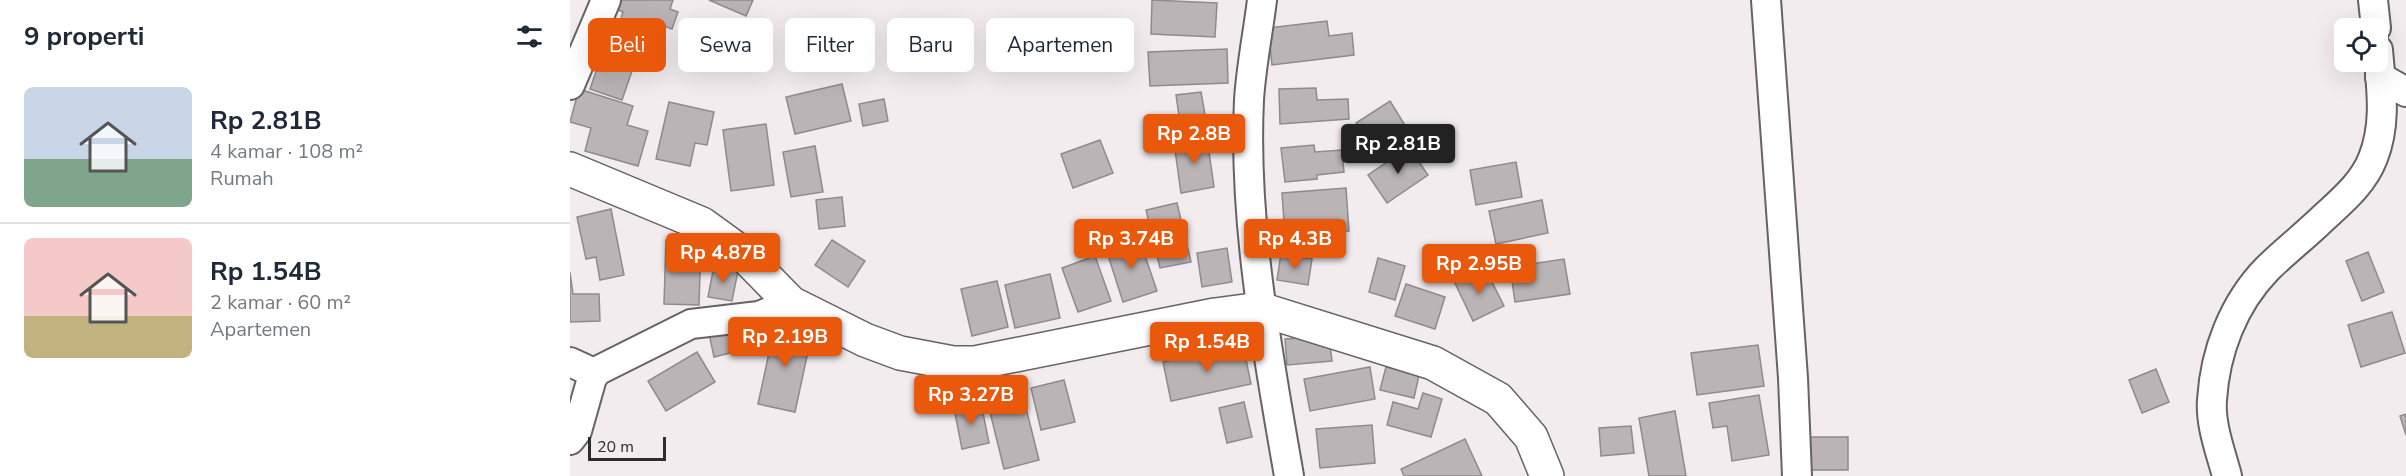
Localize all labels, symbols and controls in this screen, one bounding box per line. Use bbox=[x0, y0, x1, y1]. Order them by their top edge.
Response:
chip: Beli bbox=[588, 18, 666, 72]
chip: Sewa bbox=[678, 18, 773, 72]
chip: Filter bbox=[785, 18, 875, 72]
chip: Baru bbox=[887, 18, 974, 72]
chip: Apartemen bbox=[986, 18, 1134, 72]
map controls bbox=[2334, 18, 2388, 72]
button: locate bbox=[2334, 18, 2388, 72]
text: 9 properti bbox=[24, 19, 144, 54]
icon: filters bbox=[513, 20, 546, 53]
text: Rp 2.81B bbox=[210, 103, 322, 138]
icon: home bbox=[72, 111, 144, 183]
pin: Rp 2.8B bbox=[1139, 114, 1249, 165]
text: Rp 2.8B bbox=[1157, 120, 1231, 147]
pin: Rp 2.81B bbox=[1336, 124, 1460, 175]
text: Rp 2.81B bbox=[1355, 130, 1441, 157]
text: 4 kamar · 108 m² bbox=[210, 138, 363, 165]
text: Rumah bbox=[210, 165, 274, 192]
pin: Rp 3.74B bbox=[1069, 219, 1193, 270]
pin: Rp 4.3B bbox=[1240, 219, 1350, 270]
text: Rp 3.74B bbox=[1088, 225, 1174, 252]
text: Rp 4.3B bbox=[1258, 225, 1332, 252]
pin: Rp 4.87B bbox=[661, 233, 785, 284]
text: Rp 4.87B bbox=[680, 239, 766, 266]
pin: Rp 2.95B bbox=[1417, 244, 1541, 295]
text: Rp 2.95B bbox=[1436, 250, 1522, 277]
text: Rp 1.54B bbox=[210, 254, 322, 289]
icon: home bbox=[72, 262, 144, 334]
text: 2 kamar · 60 m² bbox=[210, 289, 351, 316]
text: Apartemen bbox=[210, 316, 311, 343]
pin: Rp 2.19B bbox=[723, 317, 847, 368]
pin: Rp 1.54B bbox=[1145, 322, 1269, 373]
text: Rp 2.19B bbox=[742, 323, 828, 350]
text: Rp 1.54B bbox=[1164, 328, 1250, 355]
pin: Rp 3.27B bbox=[909, 375, 1033, 426]
text: Rp 3.27B bbox=[928, 381, 1014, 408]
scale bar bbox=[588, 434, 666, 462]
text: 20 m bbox=[597, 436, 634, 458]

